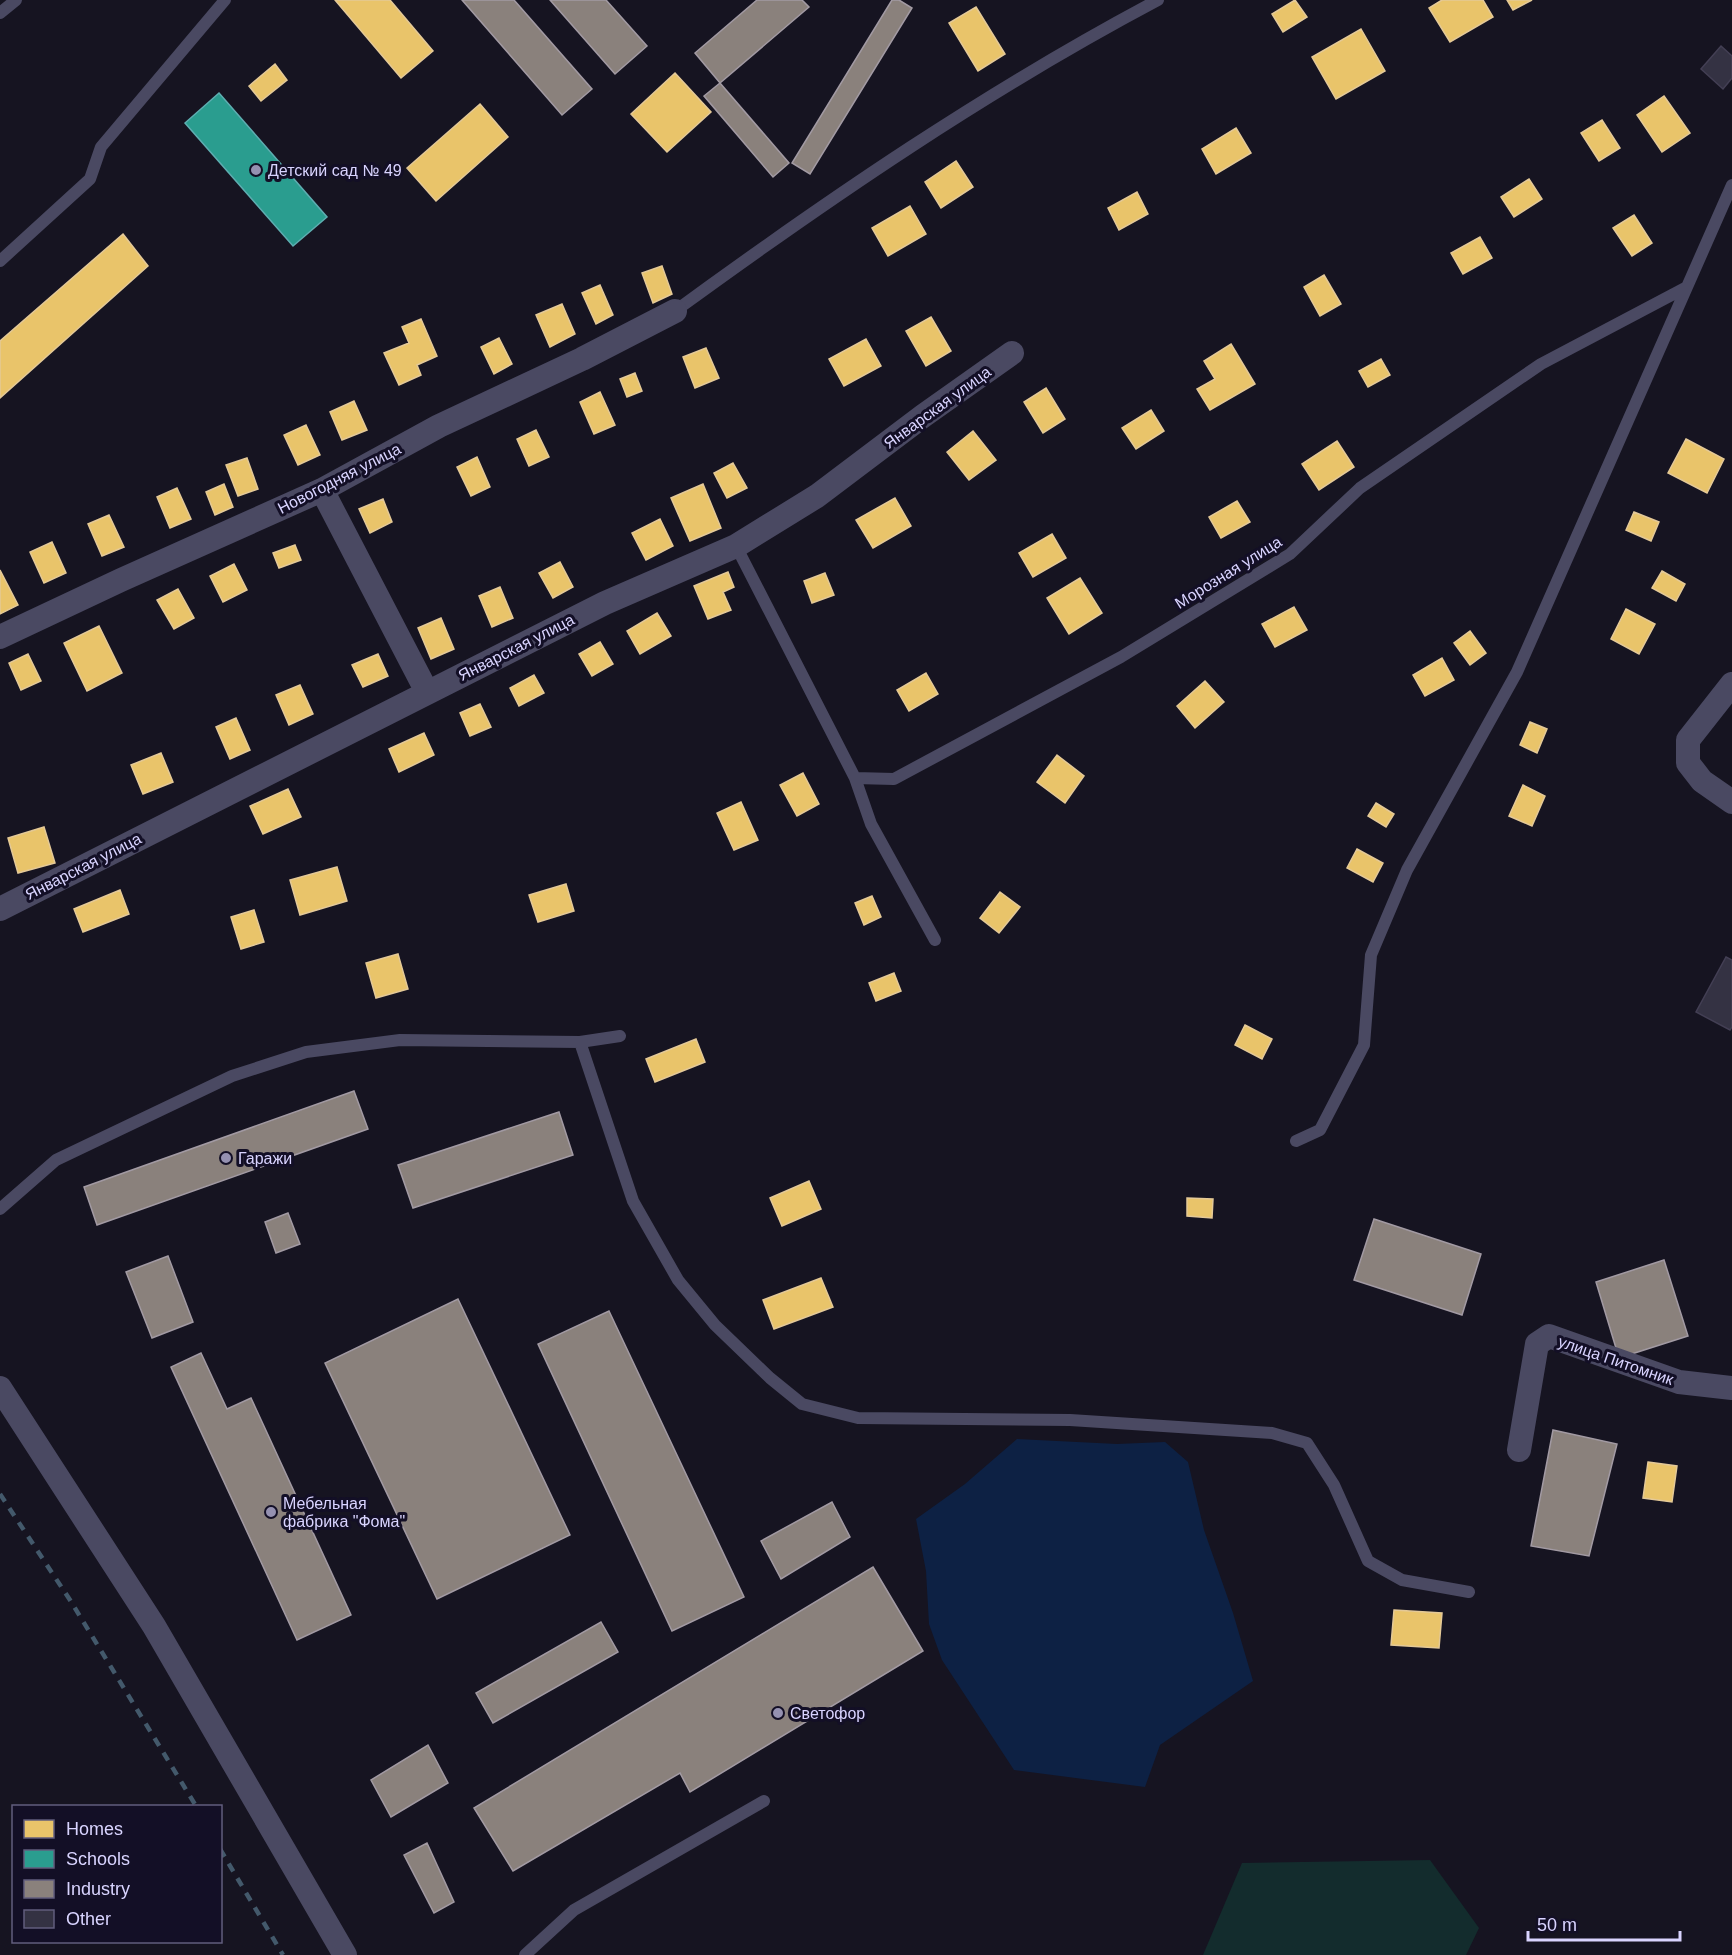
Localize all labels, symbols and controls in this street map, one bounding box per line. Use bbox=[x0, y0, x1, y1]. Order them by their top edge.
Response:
place label: Детский сад № 49 bbox=[268, 162, 402, 179]
marker: Детский сад № 49 bbox=[249, 163, 263, 177]
street label: Январская улица bbox=[881, 363, 994, 452]
street label: Новогодняя улица bbox=[275, 440, 404, 517]
street label: Морозная улица bbox=[1172, 533, 1285, 612]
street label: Январская улица bbox=[455, 611, 577, 684]
street label: Январская улица bbox=[22, 830, 144, 903]
place label: Гаражи bbox=[238, 1150, 292, 1167]
marker: Гаражи bbox=[219, 1151, 233, 1165]
street label: улица Питомник bbox=[1556, 1333, 1677, 1388]
place label: Мебельная фабрика "Фома" bbox=[283, 1495, 405, 1530]
marker: Мебельная фабрика "Фома" bbox=[264, 1505, 278, 1519]
place label: Светофор bbox=[790, 1705, 865, 1722]
marker: Светофор bbox=[771, 1706, 785, 1720]
legend bbox=[12, 1805, 222, 1943]
text: Homes bbox=[66, 1819, 123, 1839]
text: Schools bbox=[66, 1849, 130, 1869]
text: Industry bbox=[66, 1879, 130, 1899]
scale bar bbox=[1528, 1904, 1680, 1942]
text: Other bbox=[66, 1909, 111, 1929]
text: 50 m bbox=[1537, 1915, 1577, 1935]

